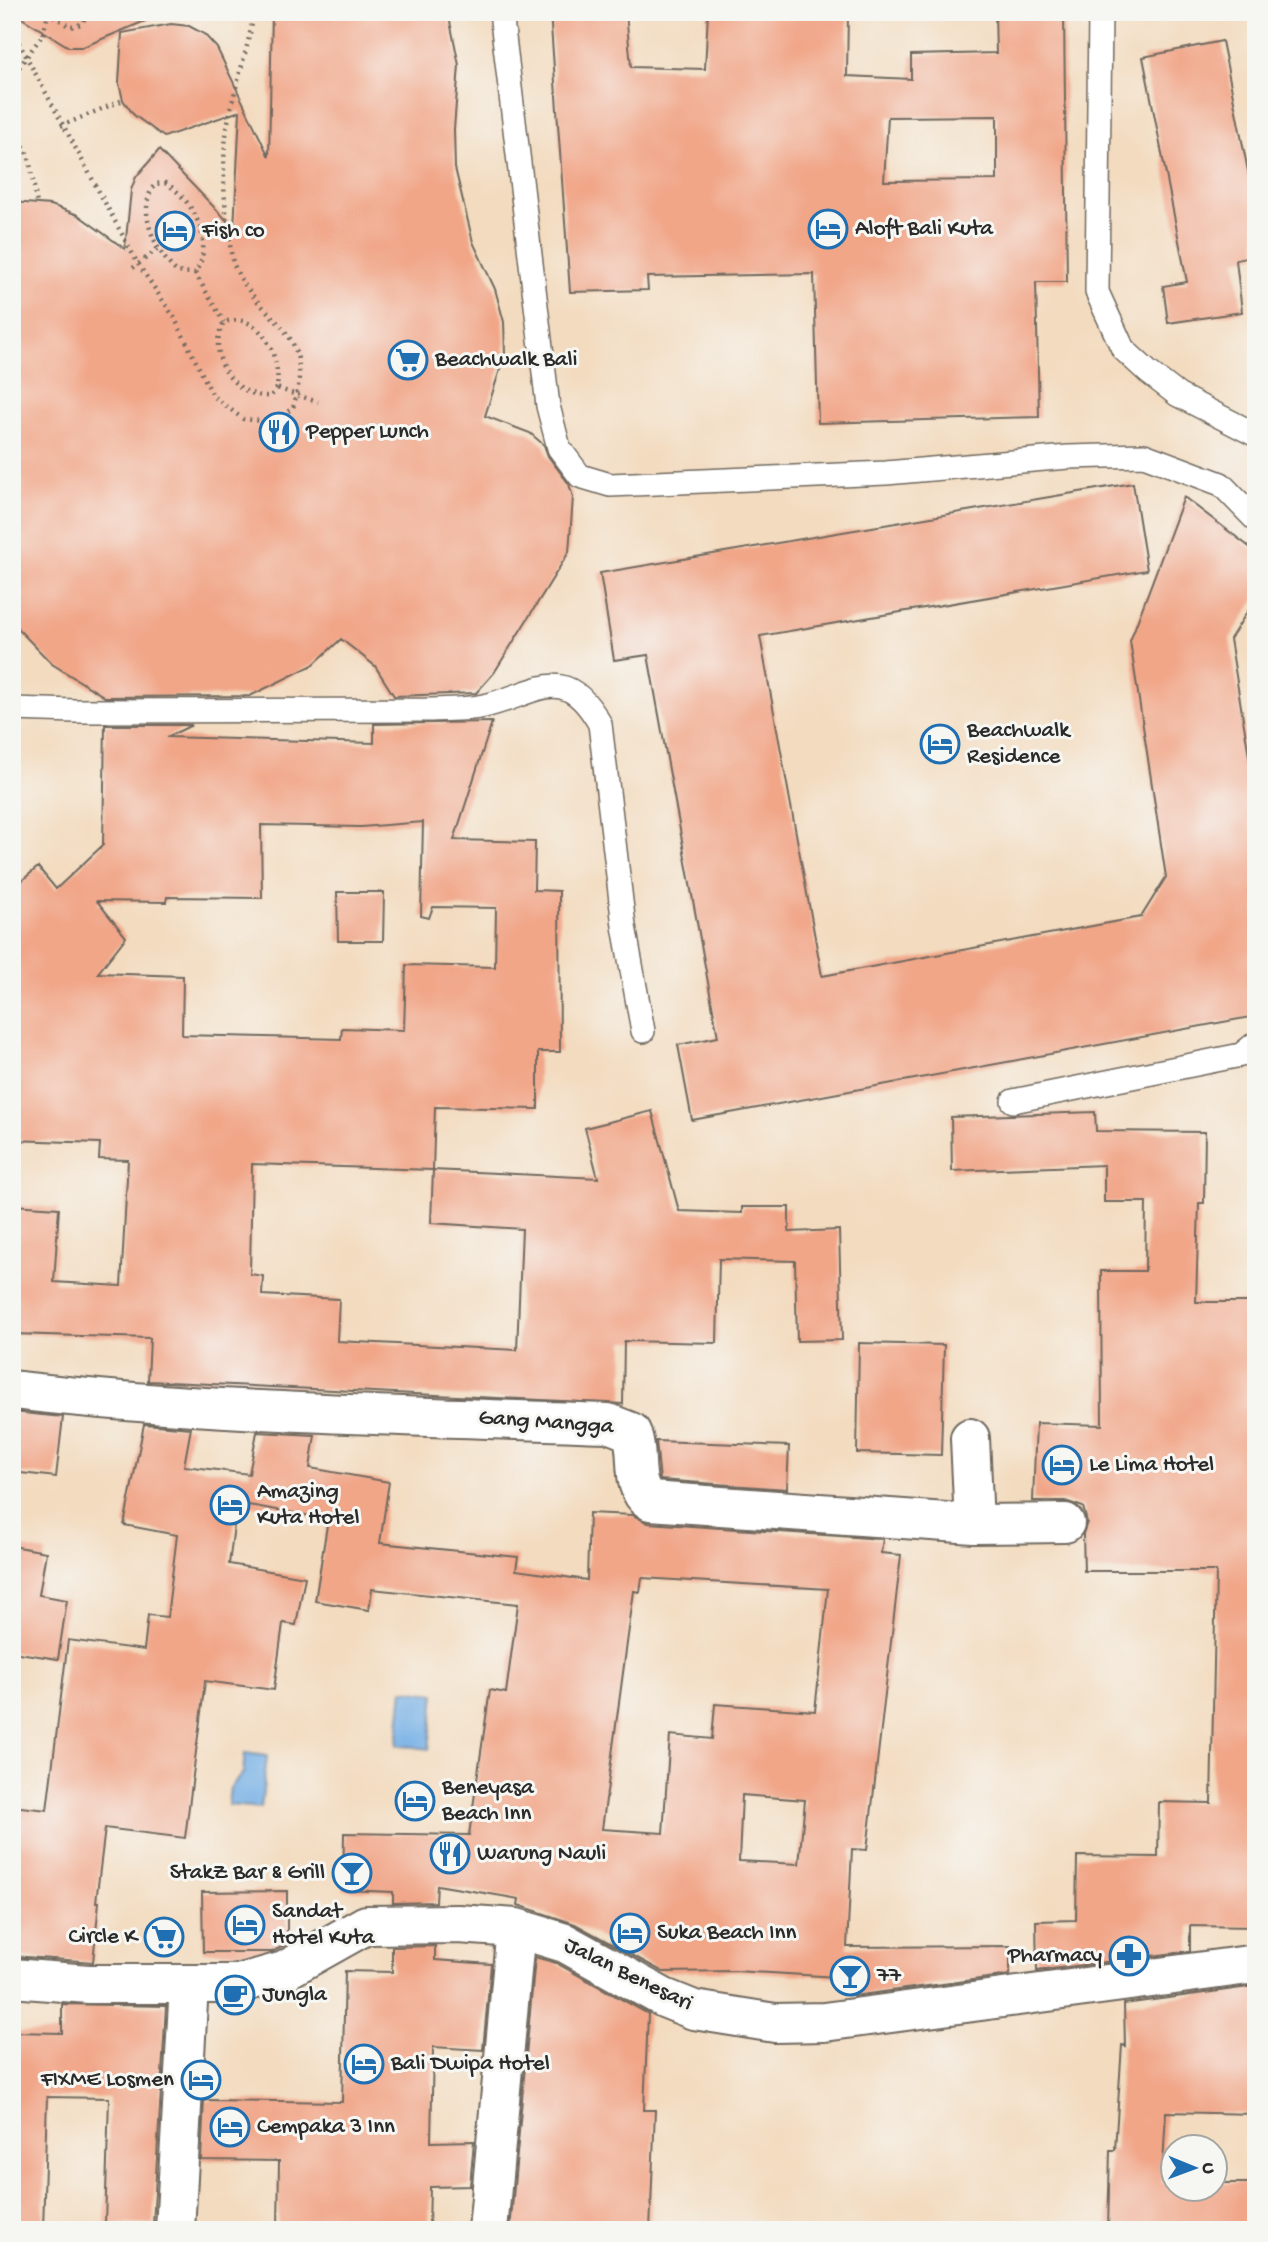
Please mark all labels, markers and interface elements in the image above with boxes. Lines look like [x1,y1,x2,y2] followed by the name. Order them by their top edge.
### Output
[807,208,849,250] hotel icon: Aloft Bali Kuta
[154,210,196,252] hotel icon: Fish co
[855,216,994,243] place label: Aloft Bali Kuta
[201,218,265,245] place label: Fish co
[387,339,429,381] supermarket icon: Beachwalk Bali
[434,347,578,374] place label: Beachwalk Bali
[258,411,300,453] restaurant icon: Pepper Lunch
[305,419,429,446] place label: Pepper Lunch
[966,718,1072,771] place label: Beachwalk Residence
[919,723,961,765] hotel icon: Beachwalk Residence
[478,1405,616,1441] street label: Gang Mangga
[1041,1444,1083,1486] hotel icon: Le Lima Hotel
[1089,1452,1214,1479] place label: Le Lima Hotel
[257,1479,359,1532] place label: Amazing Kuta Hotel
[209,1484,251,1526] hotel icon: Amazing Kuta Hotel
[441,1775,535,1828] place label: Beneyasa Beach Inn
[394,1780,436,1822] hotel icon: Beneyasa Beach Inn
[429,1833,471,1875] restaurant icon: Warung Nauli
[477,1841,606,1868] place label: Warung Nauli
[331,1852,373,1894] bar icon: StakZ Bar & Grill
[170,1860,325,1887] place label: StakZ Bar & Grill
[272,1899,376,1952] place label: Sandat Hotel Kuta
[224,1904,266,1946] hotel icon: Sandat Hotel Kuta
[609,1912,651,1954] hotel icon: Suka Beach Inn
[143,1916,185,1958] supermarket icon: Circle K
[657,1920,796,1947] place label: Suka Beach Inn
[69,1924,139,1951] place label: Circle K
[559,1932,697,2018] street label: Jalan Benesari
[1108,1935,1150,1977] pharmacy icon: Pharmacy
[1007,1943,1102,1970] place label: Pharmacy
[829,1955,871,1997] bar icon: 77
[876,1963,902,1990] place label: 77
[214,1974,256,2016] cafe icon: Jungla
[262,1982,328,2009] place label: Jungla
[343,2043,385,2085] hotel icon: Bali Dwipa Hotel
[390,2051,550,2078] place label: Bali Dwipa Hotel
[180,2059,222,2101] hotel icon: FIXME Losmen
[40,2067,174,2094] place label: FIXME Losmen
[209,2106,251,2148] hotel icon: Cempaka 3 Inn
[257,2114,395,2141] place label: Cempaka 3 Inn
[1160,2134,1230,2204] north arrow
[1196,2163,1219,2174] text: U

